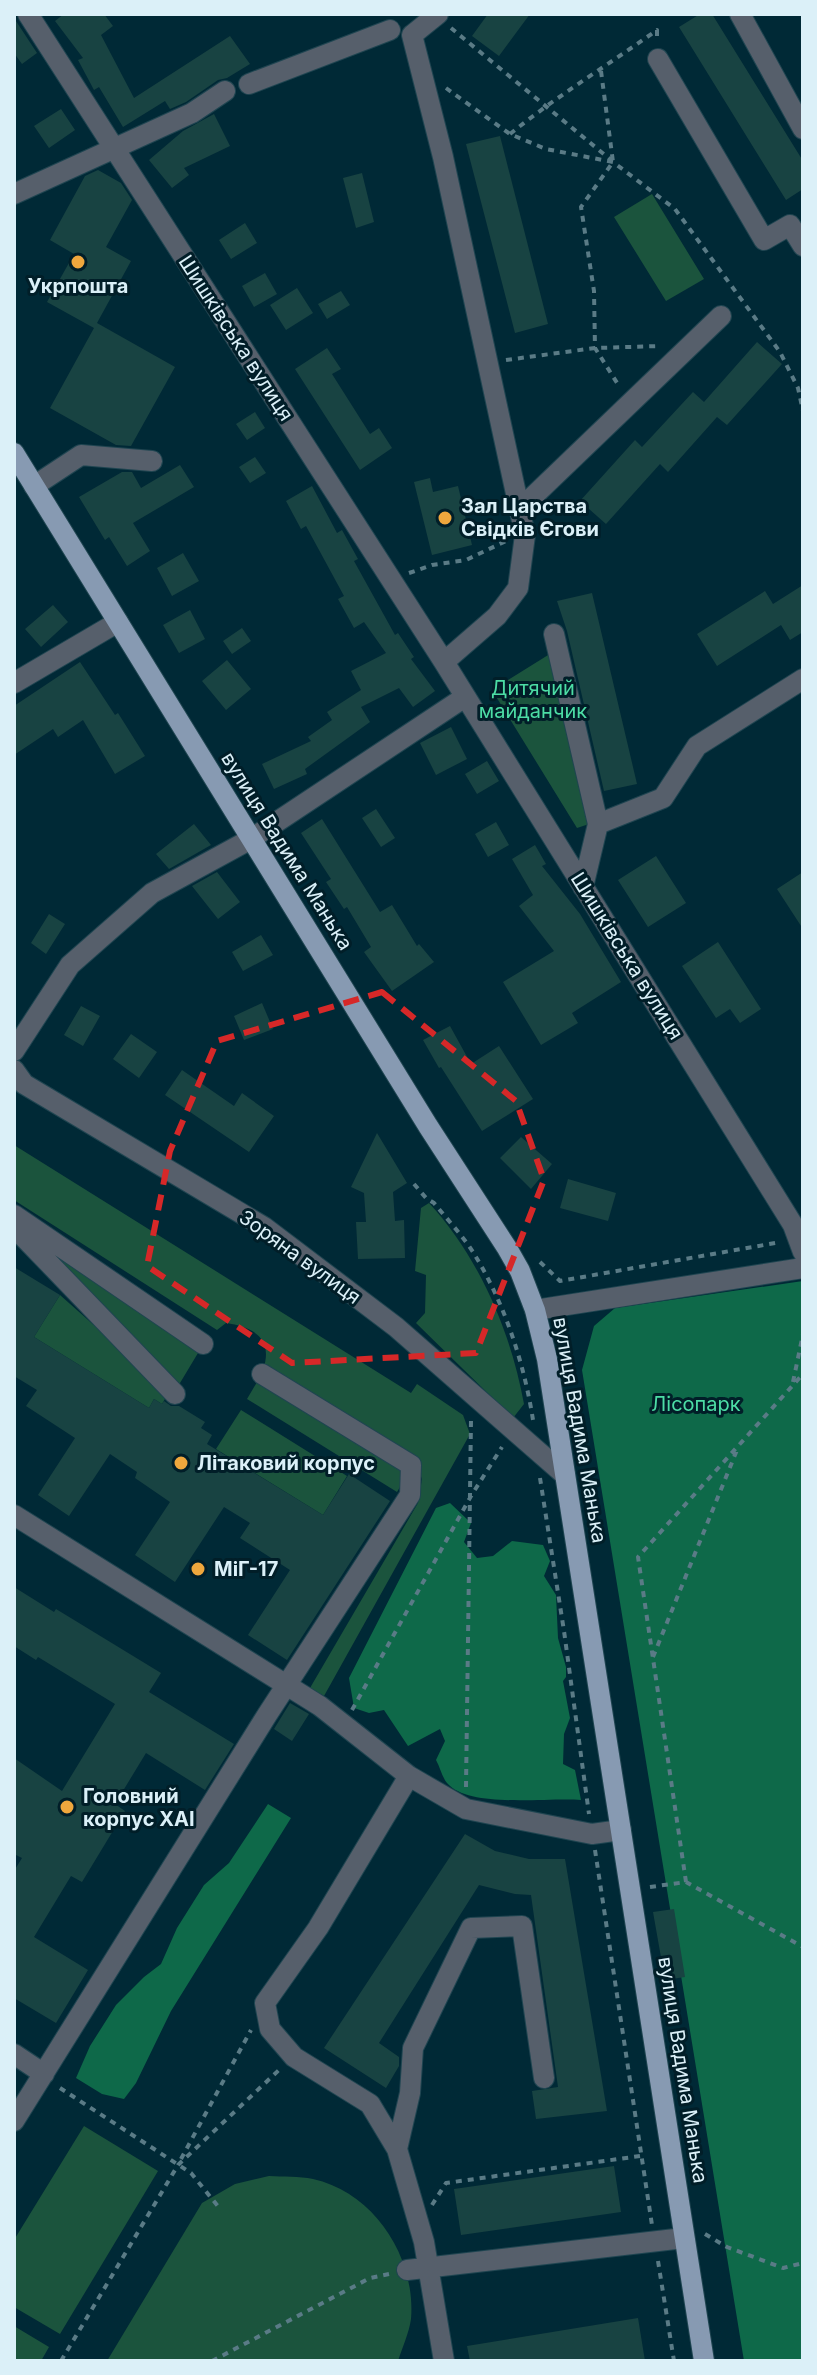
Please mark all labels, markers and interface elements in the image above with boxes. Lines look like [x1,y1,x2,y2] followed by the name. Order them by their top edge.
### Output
[173,251,299,425] street label: Шишківська вулиця
[69,253,87,271] marker: Укрпошта
[28,274,128,298] place label: Укрпошта
[461,494,599,541] place label: Зал Царства Свідків Єгови
[436,509,454,527] marker: Зал Царства Свідків Єгови
[479,676,587,723] park label: Дитячий майданчик
[216,748,358,954] street label: вулиця Вадима Манька
[566,868,688,1044] street label: Шишківська вулиця
[235,1205,365,1309] street label: Зоряна вулиця
[548,1315,612,1545] street label: вулиця Вадима Манька
[651,1392,741,1416] park label: Лісопарк
[197,1451,375,1475] place label: Літаковий корпус
[172,1454,190,1472] marker: Літаковий корпус
[214,1557,278,1581] place label: МіГ-17
[189,1560,207,1578] marker: МіГ-17
[83,1784,195,1831] place label: Головний корпус ХАІ
[58,1798,76,1816] marker: Головний корпус ХАІ
[653,1955,713,2185] street label: вулиця Вадима Манька

